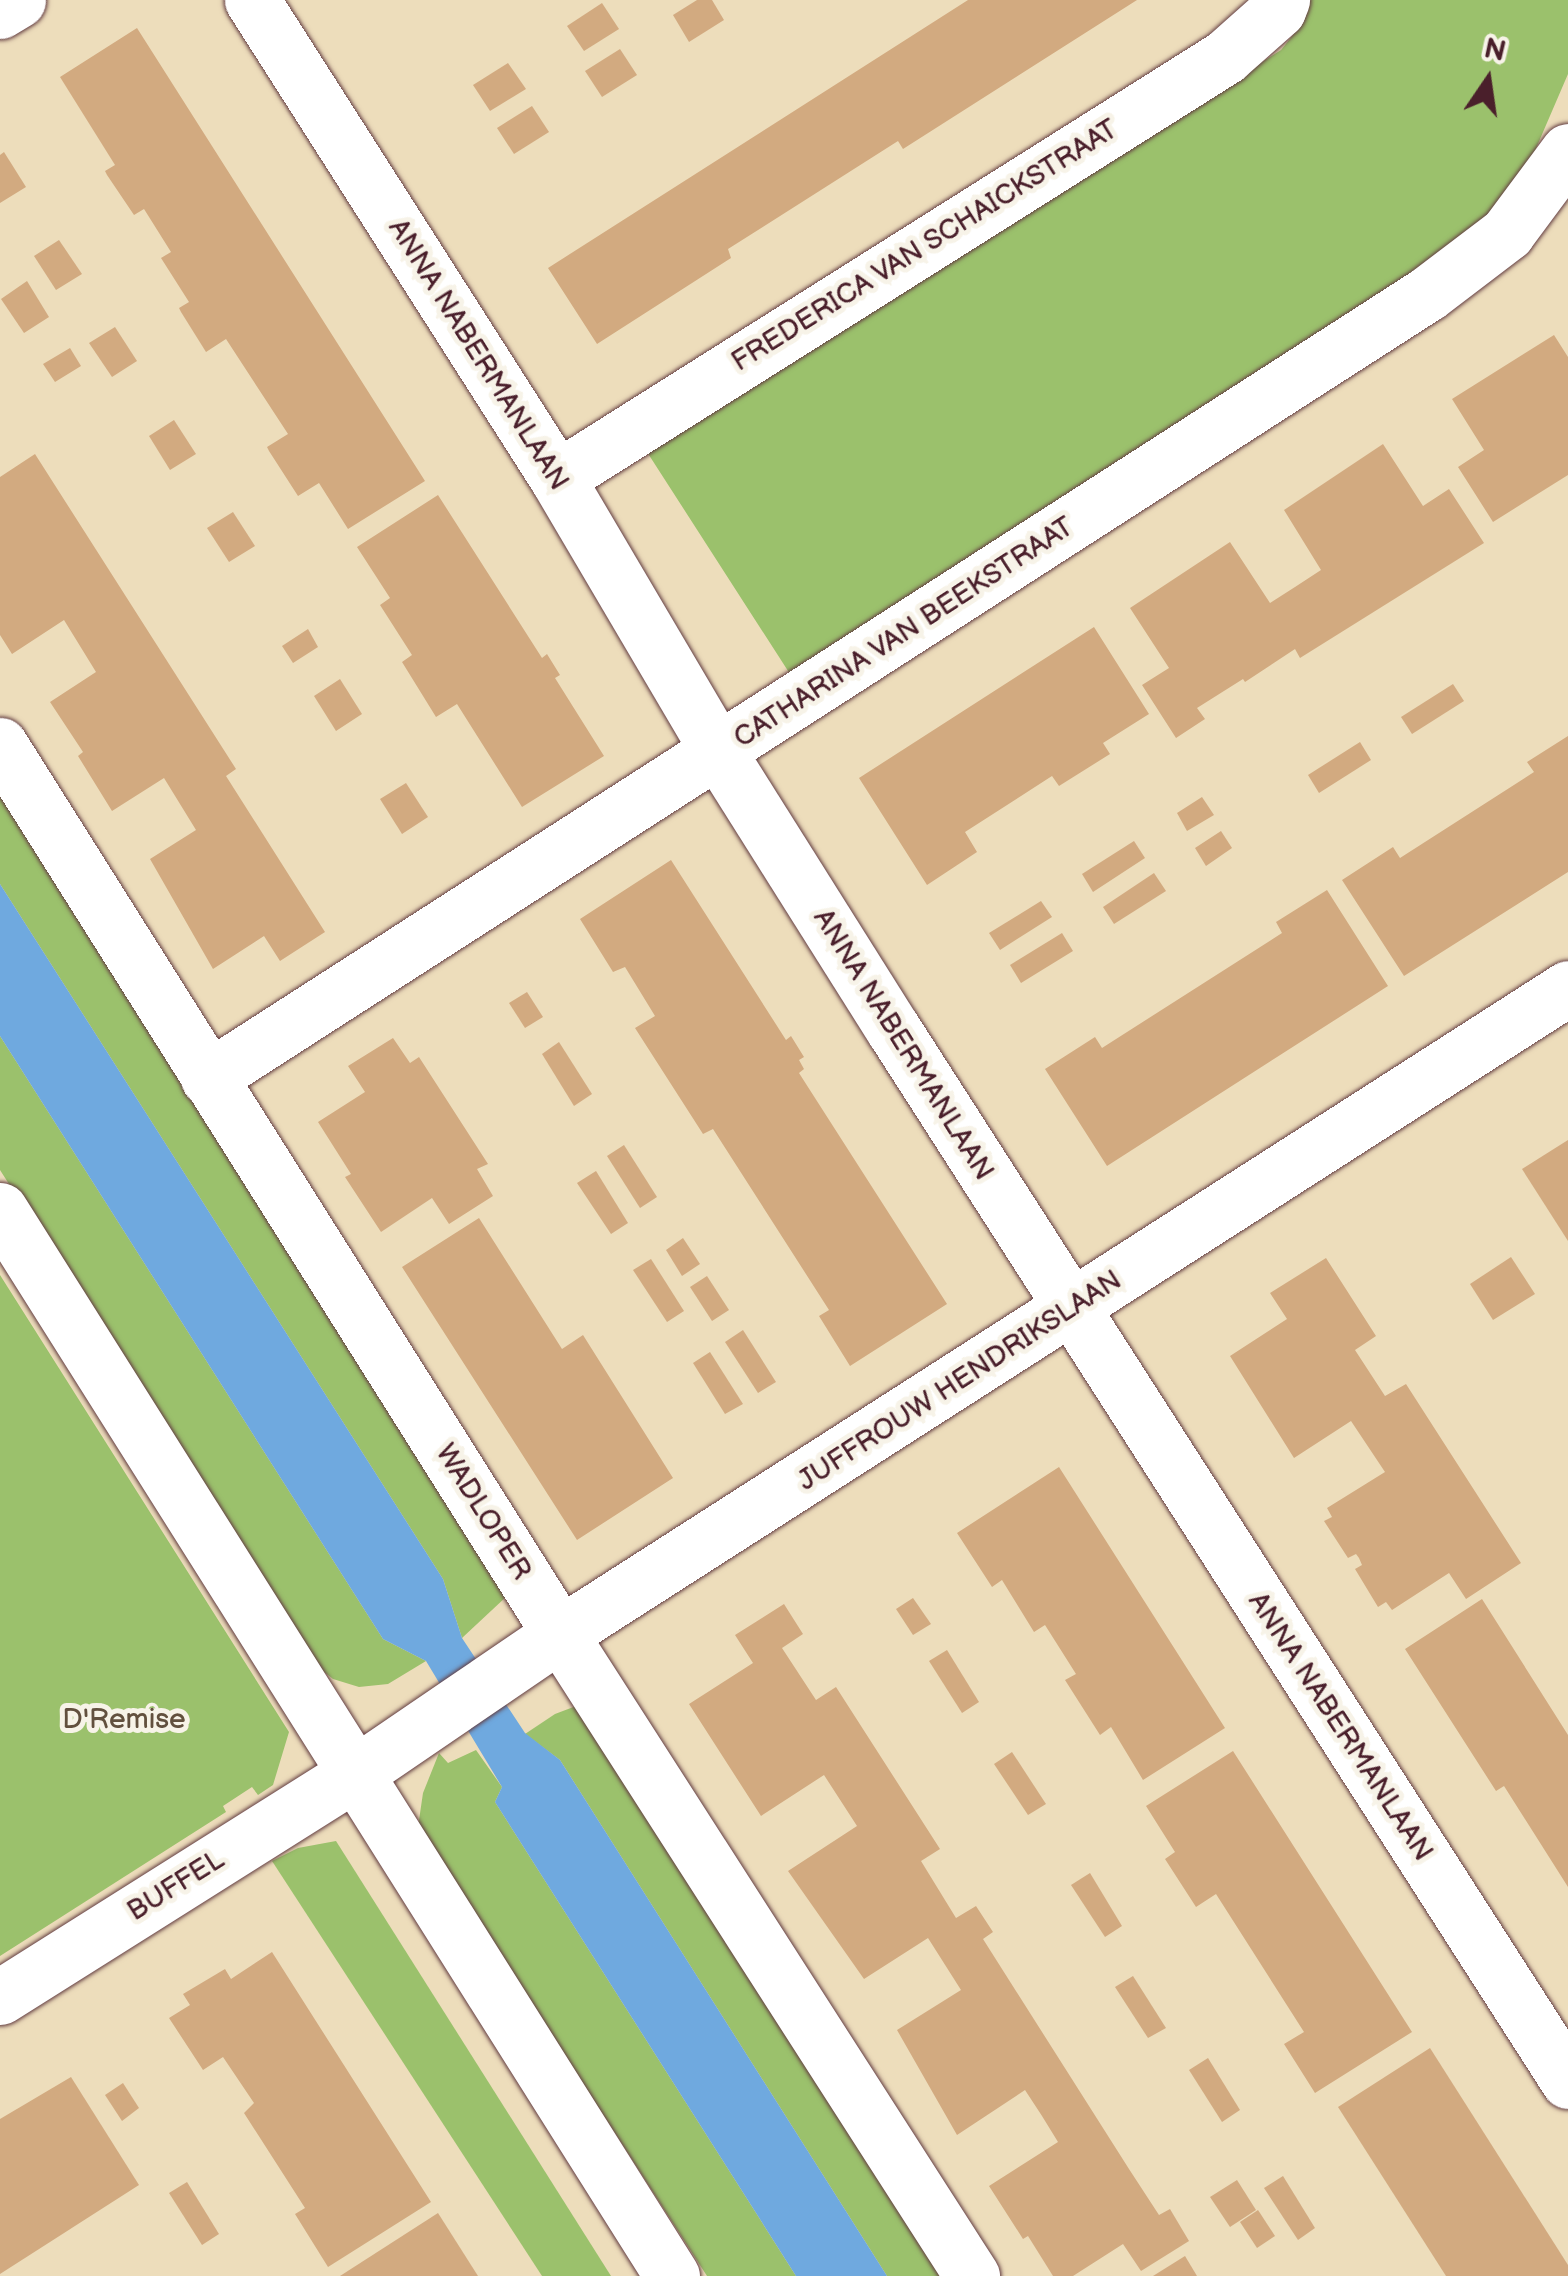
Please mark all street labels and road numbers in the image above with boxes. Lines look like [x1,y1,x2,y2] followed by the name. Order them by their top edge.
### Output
[725,112,1125,380] street label: FREDERICA VAN SCHAICKSTRAAT
[381,213,575,497] street label: ANNA NABERMANLAAN
[728,510,1080,756] street label: CATHARINA VAN BEEKSTRAAT
[806,903,1000,1187] street label: ANNA NABERMANLAAN
[792,1264,1128,1498] street label: JUFFROUW HENDRIKSLAAN
[428,1438,538,1586] street label: WADLOPER
[1241,1586,1439,1868] street label: ANNA NABERMANLAAN
[121,1843,231,1929] street label: BUFFEL

